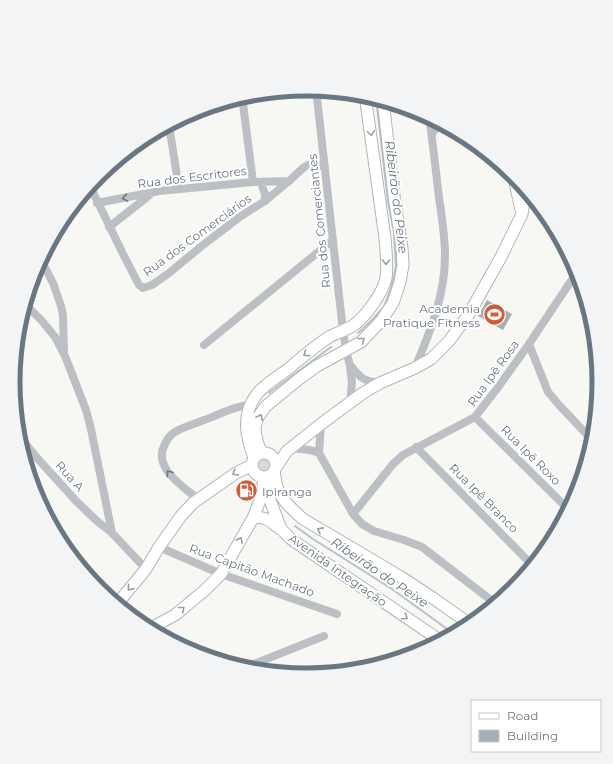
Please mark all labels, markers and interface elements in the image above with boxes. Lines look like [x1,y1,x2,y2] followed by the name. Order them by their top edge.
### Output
[366,130,375,136] one-way arrow
[382,139,412,255] water label: Ribeirão do Peixe
[304,153,334,289] street label: Rua dos Comerciantes
[137,163,248,191] street label: Rua dos Escritores
[140,191,254,279] street label: Rua dos Comerciários
[122,193,128,201] one-way arrow
[382,259,390,265] one-way arrow
[383,301,480,330] place label: Academia Pratique Fitness
[482,302,508,328] sports icon: Academia Pratique Fitness
[358,337,365,344] one-way arrow
[464,337,522,409] street label: Rua Ipê Rosa
[304,350,311,357] one-way arrow
[255,414,262,421] one-way arrow
[498,422,564,488] street label: Rua Ipê Roxo
[53,458,88,495] street label: Rua A
[446,460,522,536] street label: Rua Ipê Branco
[232,469,239,476] one-way arrow
[166,470,174,477] one-way arrow
[234,478,260,504] fuel station icon: Ipiranga
[262,484,312,499] place label: Ipiranga
[316,527,324,534] one-way arrow
[286,531,390,609] street label: Avenida Integração
[328,534,432,611] water label: Ribeirão do Peixe
[236,537,243,544] one-way arrow
[187,540,317,600] street label: Rua Capitão Machado
[128,583,135,590] one-way arrow
[177,606,185,613] one-way arrow
[401,612,408,620] one-way arrow
[471,700,601,752] legend
[507,708,538,723] text: Road
[507,728,558,743] text: Building

